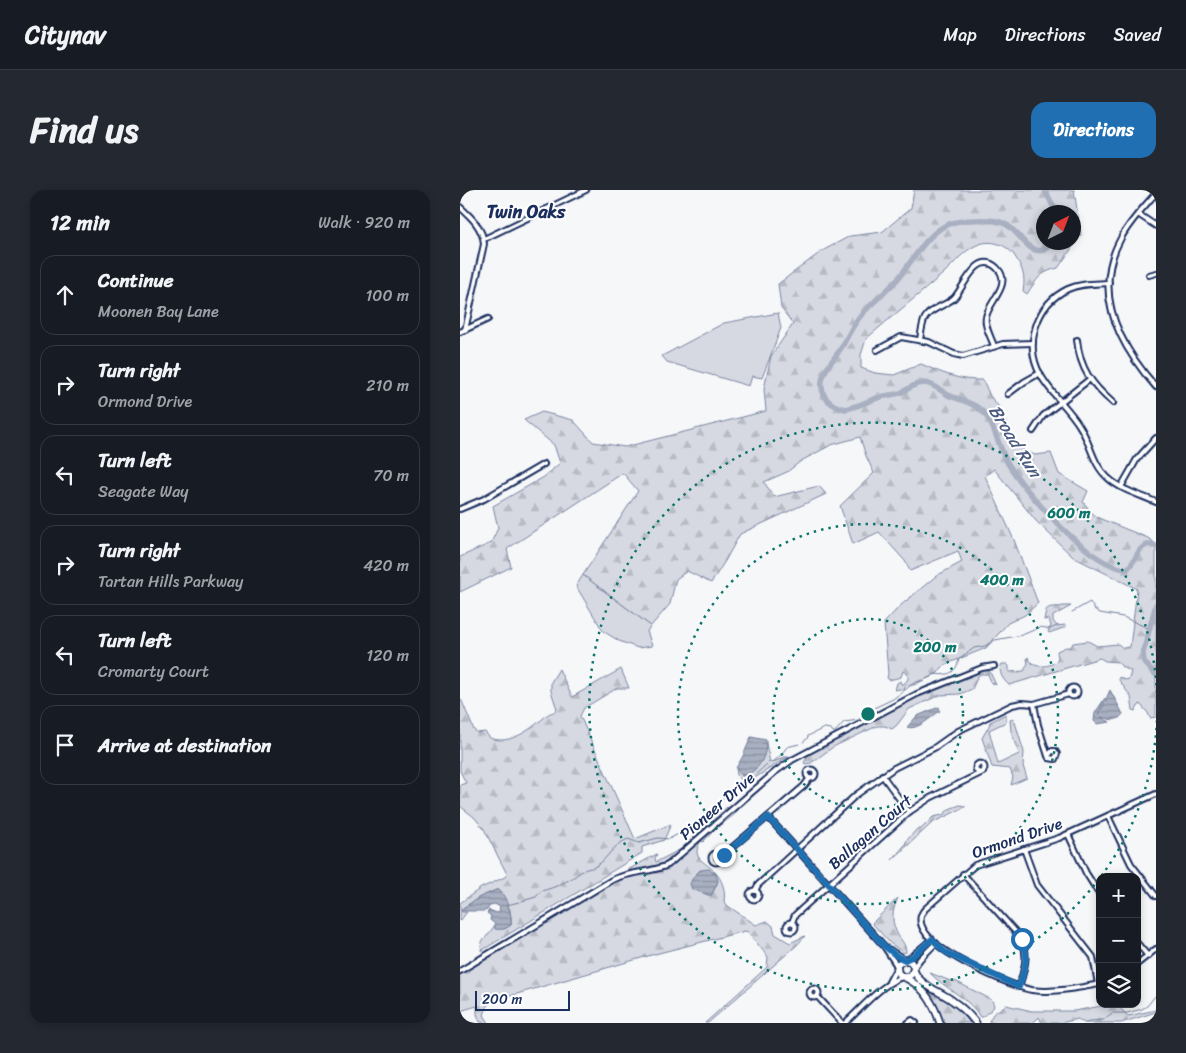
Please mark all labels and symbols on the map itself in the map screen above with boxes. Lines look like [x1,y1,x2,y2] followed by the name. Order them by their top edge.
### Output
[487,196,566,228] district label: Twin Oaks
[1036,205,1081,250] north arrow
[980,398,1051,486] water label: Broad Run
[1047,500,1091,526] text: 600 m
[979,567,1024,593] text: 400 m
[912,634,957,660] text: 200 m
[859,705,877,723] centre of rings
[672,764,762,848] street label: Pioneer Drive
[821,787,919,877] street label: Ballagan Court
[968,809,1067,867] street label: Ormond Drive
[713,844,736,867] route end
[1011,928,1034,951] route start
[475,988,570,1011] scale bar

